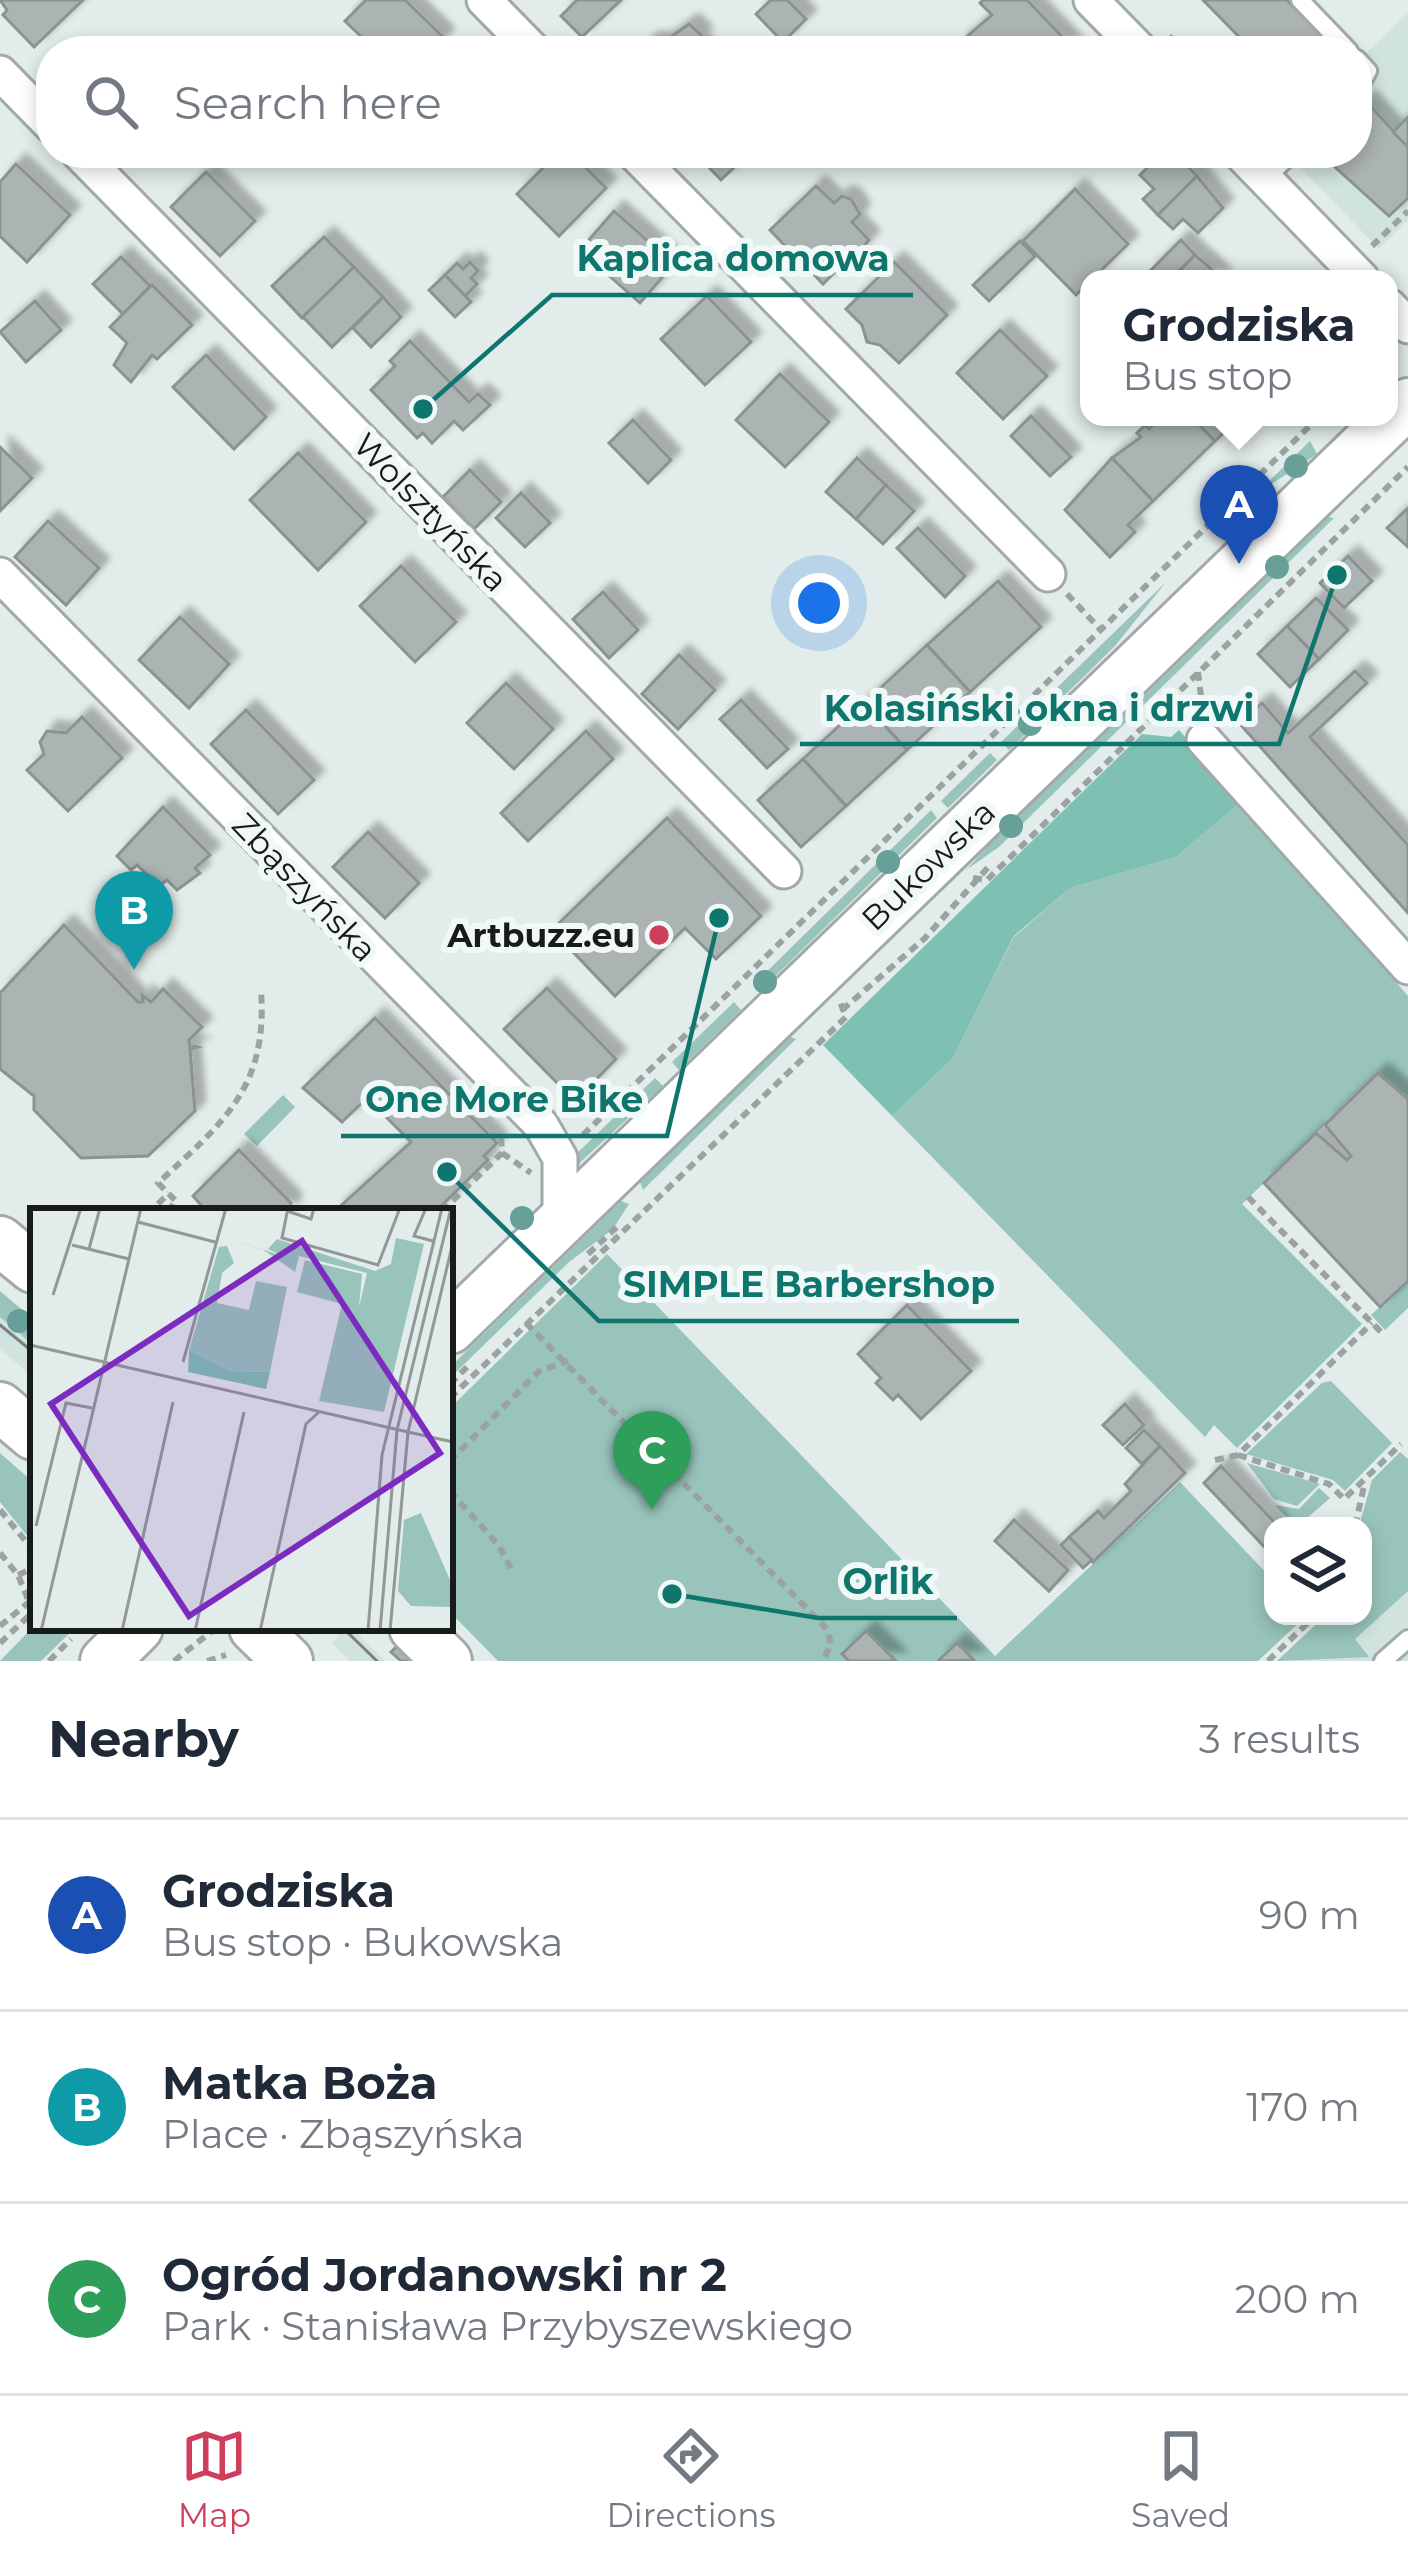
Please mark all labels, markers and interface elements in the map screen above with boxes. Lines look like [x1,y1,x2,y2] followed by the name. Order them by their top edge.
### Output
[36,36,1372,168] search box
[78,69,144,135] icon: search
[174,75,442,130] text: Search here
[552,223,913,295] callout: Kaplica domowa
[576,236,890,280] text: Kaplica domowa
[1080,270,1398,426] popup
[1123,297,1355,352] text: Grodziska
[1123,352,1292,400] text: Bus stop
[345,424,517,600] street label: Wolsztyńska
[1200,465,1278,564] pin: A
[789,573,849,633] your location
[800,672,1279,744] callout: Kolasiński okna i drzwi
[824,686,1254,730] text: Kolasiński okna i drzwi
[853,792,1003,938] street label: Bukowska
[224,804,386,970] street label: Zbąszyńska
[95,871,173,970] pin: B
[446,915,635,955] place label: Artbuzz.eu
[646,922,672,948] marker: Artbuzz.eu
[341,1064,667,1136] callout: One More Bike
[365,1077,643,1121] text: One More Bike
[30,1208,453,1631] inset map
[599,1249,1019,1321] callout: SIMPLE Barbershop
[623,1262,995,1306] text: SIMPLE Barbershop
[613,1411,691,1510] pin: C
[1264,1517,1372,1625] map controls
[1264,1517,1372,1625] button: layers
[818,1546,957,1618] callout: Orlik
[842,1559,934,1603] text: Orlik
[48,1708,239,1770] text: Nearby
[1199,1715,1360,1763] text: 3 results
[162,1863,395,1918] text: Grodziska
[72,1891,102,1939] text: A
[1259,1891,1360,1939] text: 90 m
[162,1918,563,1966] text: Bus stop · Bukowska
[162,2055,438,2110] text: Matka Boża
[72,2083,102,2131] text: B
[1246,2083,1360,2131] text: 170 m
[162,2110,524,2158] text: Place · Zbąszyńska
[162,2247,727,2302] text: Ogród Jordanowski nr 2
[73,2275,101,2323] text: C
[1235,2275,1360,2323] text: 200 m
[162,2302,853,2350] text: Park · Stanisława Przybyszewskiego
[178,2423,251,2535] tab: Map
[607,2423,776,2535] tab: Directions
[1131,2423,1230,2535] tab: Saved

